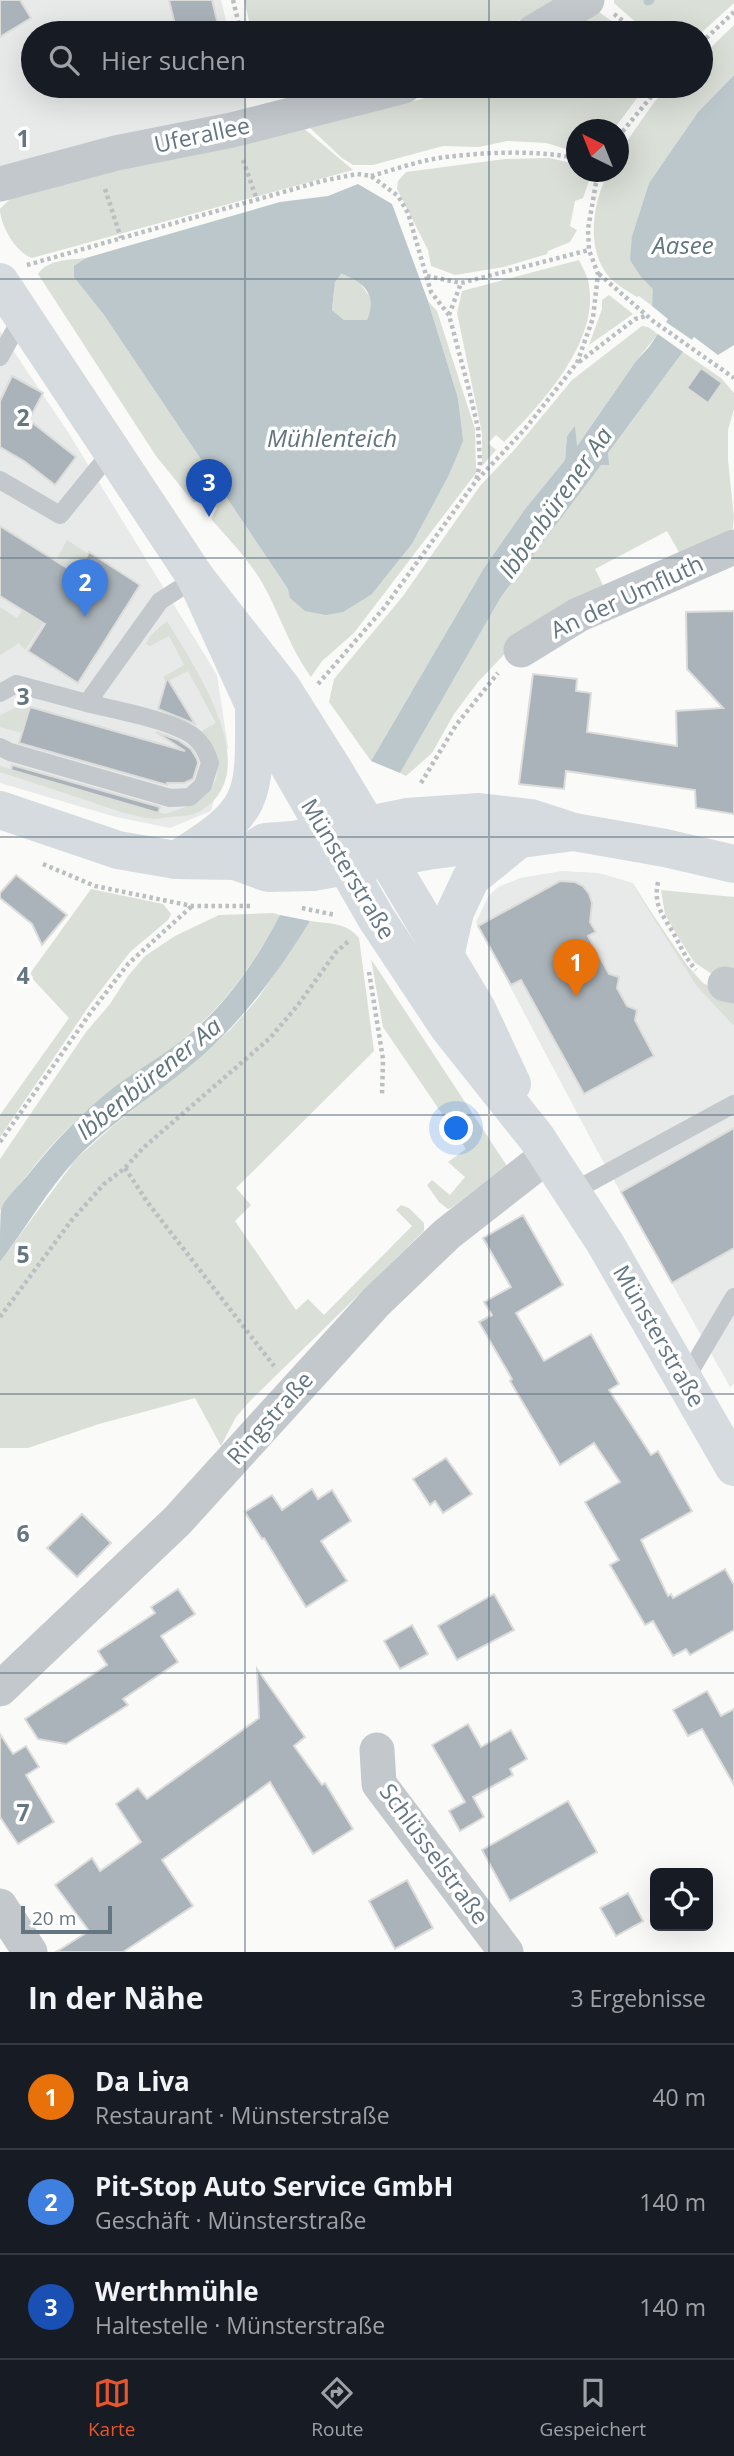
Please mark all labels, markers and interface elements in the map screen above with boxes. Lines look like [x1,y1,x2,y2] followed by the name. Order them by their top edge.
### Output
[21,21,713,98] search box
[45,41,83,79] icon: search
[101,42,246,78] text: Hier suchen
[151,108,253,160] street label: Uferallee
[566,119,629,182] north arrow
[16,122,30,154] text: 1
[650,228,714,261] water label: Aasee
[16,401,30,433] text: 2
[490,420,619,584] water label: Ibbenbürener Aa
[267,421,397,454] water label: Mühlenteich
[186,459,232,517] pin: 3
[545,547,708,645] street label: An der Umfluth
[62,559,108,617] pin: 2
[16,680,30,712] text: 3
[294,792,404,945] street label: Münsterstraße
[553,939,599,997] pin: 1
[16,959,30,991] text: 4
[69,1009,228,1147] water label: Ibbenbürener Aa
[439,1111,473,1145] your location
[16,1238,30,1270] text: 5
[606,1259,713,1412] street label: Münsterstraße
[219,1364,320,1471] street label: Ringstraße
[16,1517,30,1549] text: 6
[373,1777,497,1930] street label: Schlüsselstraße
[16,1796,30,1828] text: 7
[650,1868,713,1931] map controls
[650,1868,713,1931] button: locate
[21,1903,112,1935] scale bar
[32,1905,76,1931] text: 20 m
[28,1977,204,2018] text: In der Nähe
[570,1982,706,2014] text: 3 Ergebnisse
[95,2063,190,2099] text: Da Liva
[44,2081,58,2113] text: 1
[652,2081,706,2113] text: 40 m
[95,2099,390,2131] text: Restaurant · Münsterstraße
[95,2168,453,2204] text: Pit-Stop Auto Service GmbH
[44,2186,58,2218] text: 2
[639,2186,706,2218] text: 140 m
[95,2204,366,2236] text: Geschäft · Münsterstraße
[95,2273,259,2309] text: Werthmühle
[44,2291,58,2323] text: 3
[639,2291,706,2323] text: 140 m
[95,2309,385,2341] text: Haltestelle · Münsterstraße
[88,2374,135,2442] tab: Karte
[311,2374,364,2442] tab: Route
[539,2374,646,2442] tab: Gespeichert

